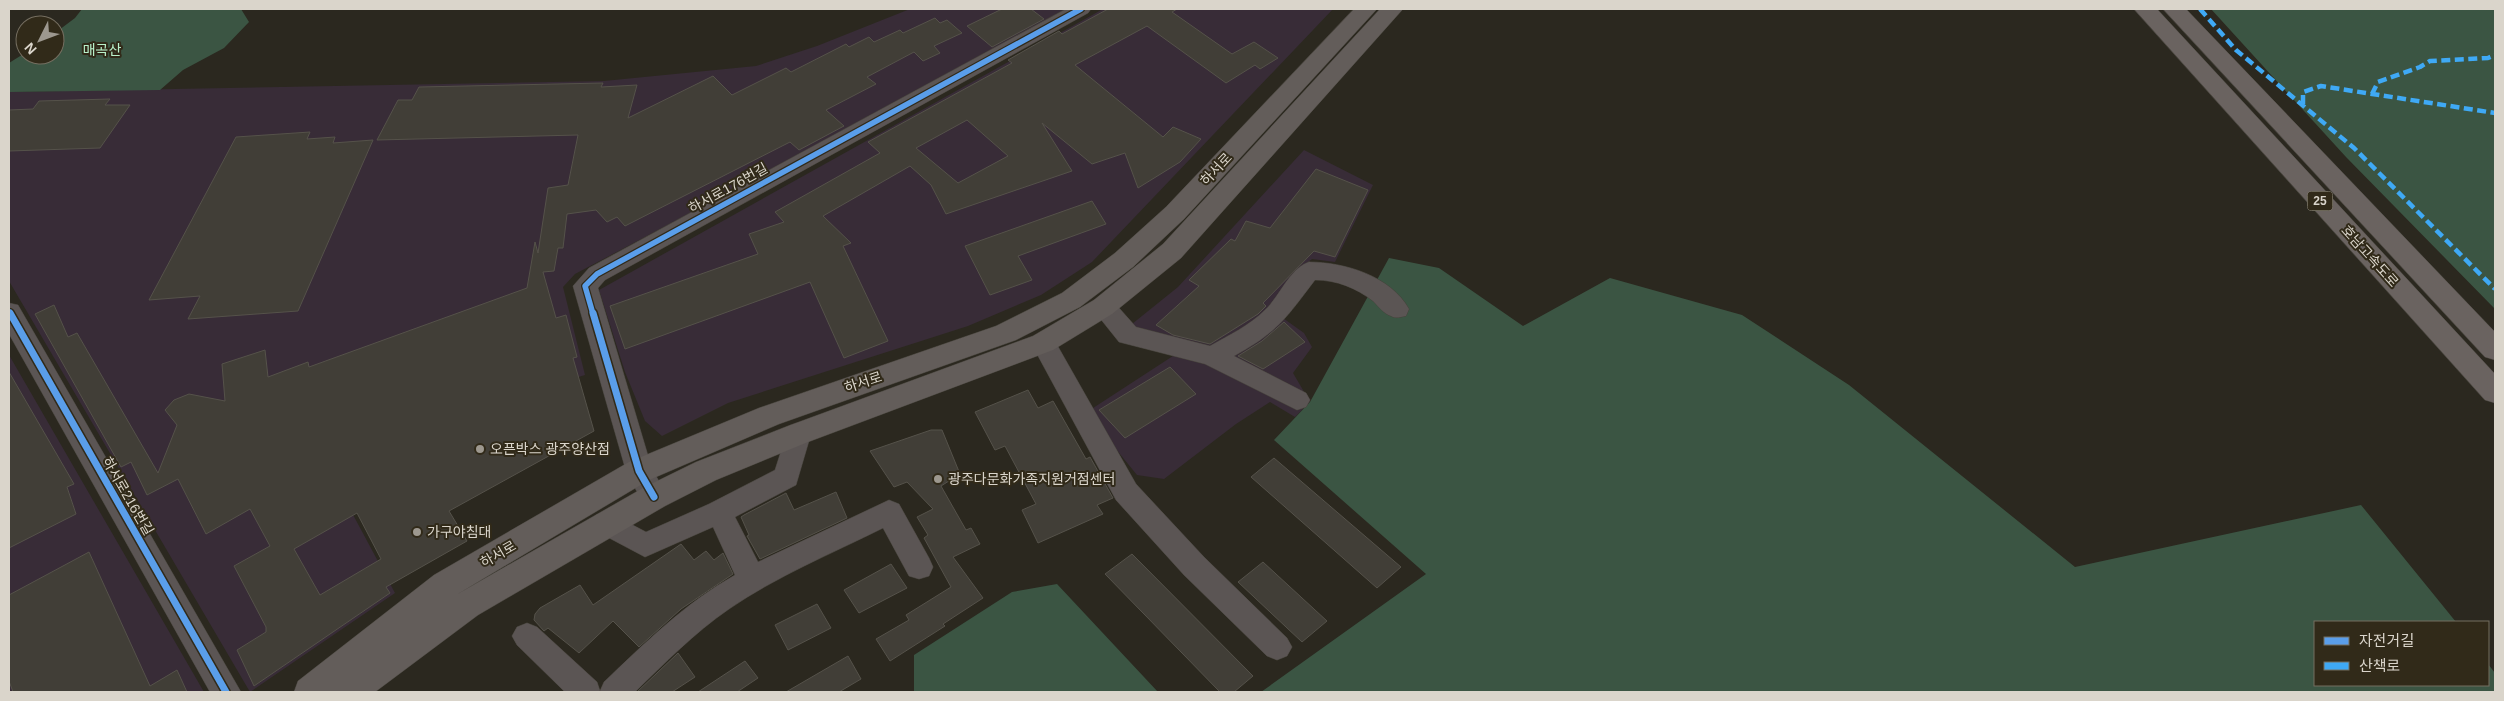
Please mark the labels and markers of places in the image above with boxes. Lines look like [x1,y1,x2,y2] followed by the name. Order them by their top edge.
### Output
[490,441,610,457] place label: 오픈박스 광주양산점
[474,443,486,455] marker: 오픈박스 광주양산점
[948,471,1115,487] place label: 광주다문화가족지원거점센터
[932,473,944,485] marker: 광주다문화가족지원거점센터
[427,524,491,540] place label: 가구야침대
[411,526,423,538] marker: 가구야침대

